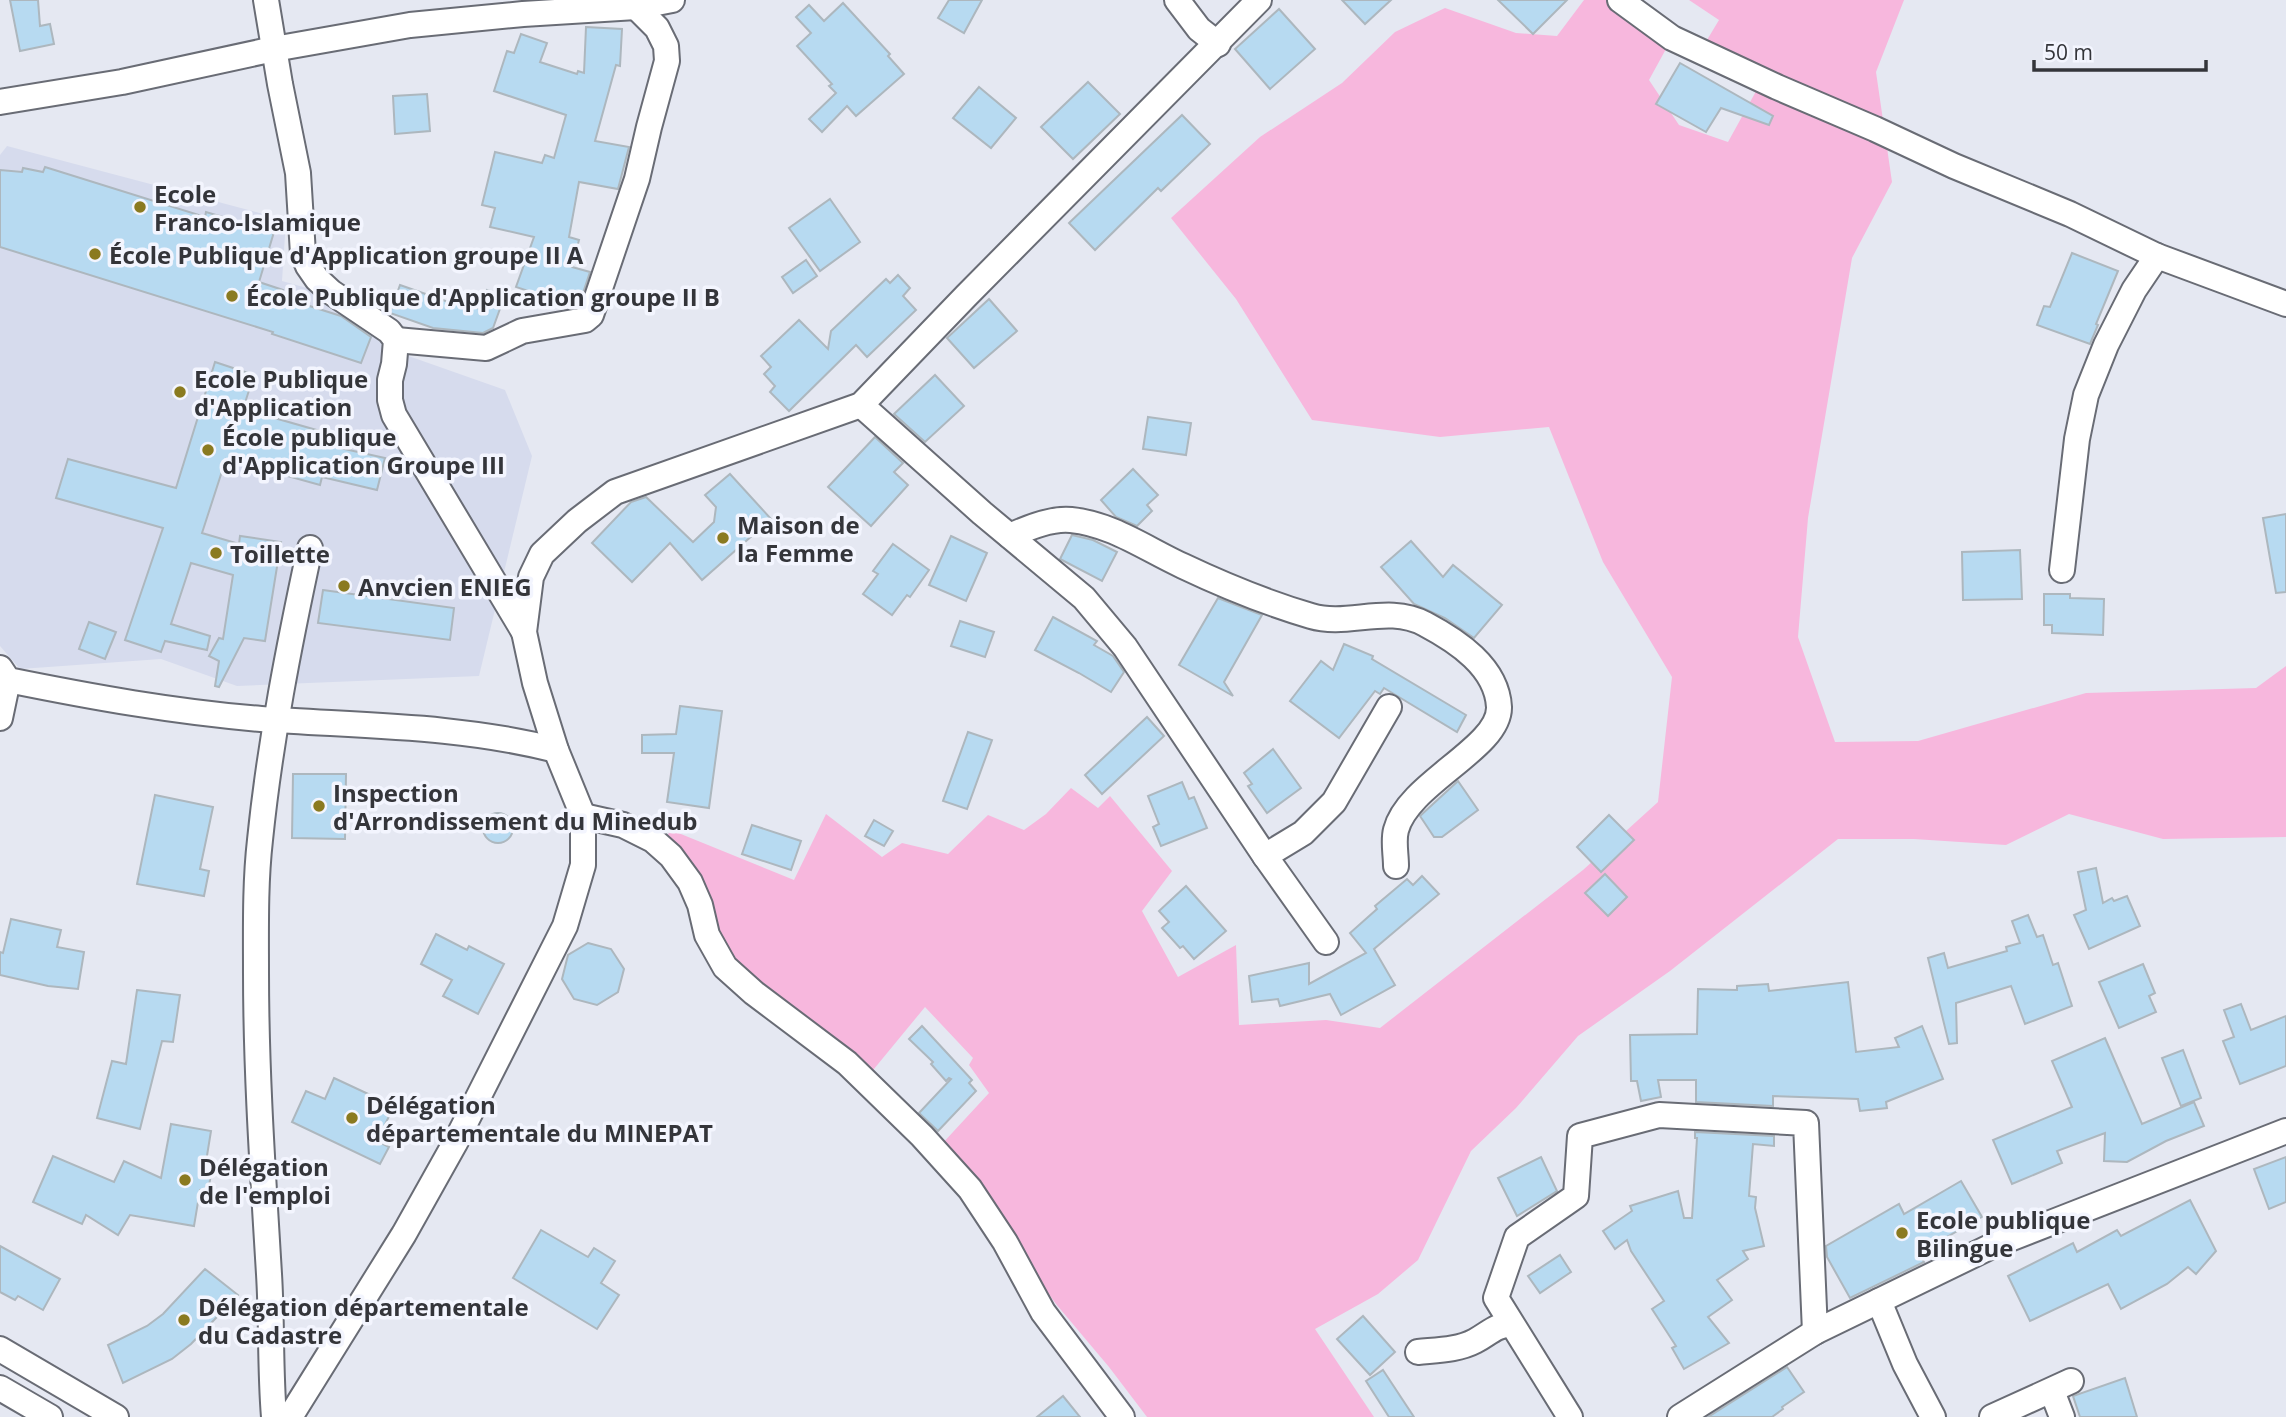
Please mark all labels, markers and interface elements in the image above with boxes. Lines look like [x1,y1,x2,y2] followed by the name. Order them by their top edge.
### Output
[2034,28,2206,72] scale bar
[2044,38,2093,66] text: 50 m
[154,177,361,238] place label: Ecole Franco-Islamique
[132,199,148,215] marker: Ecole Franco-Islamique
[109,238,584,271] place label: École Publique d'Application groupe II A
[87,246,103,262] marker: École Publique d'Application groupe II A
[246,280,720,313] place label: École Publique d'Application groupe II B
[224,288,240,304] marker: École Publique d'Application groupe II B
[194,362,368,423] place label: Ecole Publique d'Application
[172,384,188,400] marker: Ecole Publique d'Application
[222,420,505,481] place label: École publique d'Application Groupe III
[200,442,216,458] marker: École publique d'Application Groupe III
[737,508,860,569] place label: Maison de la Femme
[715,530,731,546] marker: Maison de la Femme
[230,537,330,570] place label: Toillette
[208,545,224,561] marker: Toillette
[358,570,532,603] place label: Anvcien ENIEG
[336,578,352,594] marker: Anvcien ENIEG
[333,776,698,837] place label: Inspection d'Arrondissement du Minedub
[311,798,327,814] marker: Inspection d'Arrondissement du Minedub
[366,1088,713,1149] place label: Délégation départementale du MINEPAT
[344,1110,360,1126] marker: Délégation départementale du MINEPAT
[199,1150,331,1211] place label: Délégation de l'emploi
[177,1172,193,1188] marker: Délégation de l'emploi
[1916,1203,2090,1264] place label: Ecole publique Bilingue
[1894,1225,1910,1241] marker: Ecole publique Bilingue
[198,1290,529,1351] place label: Délégation départementale du Cadastre
[176,1312,192,1328] marker: Délégation départementale du Cadastre

